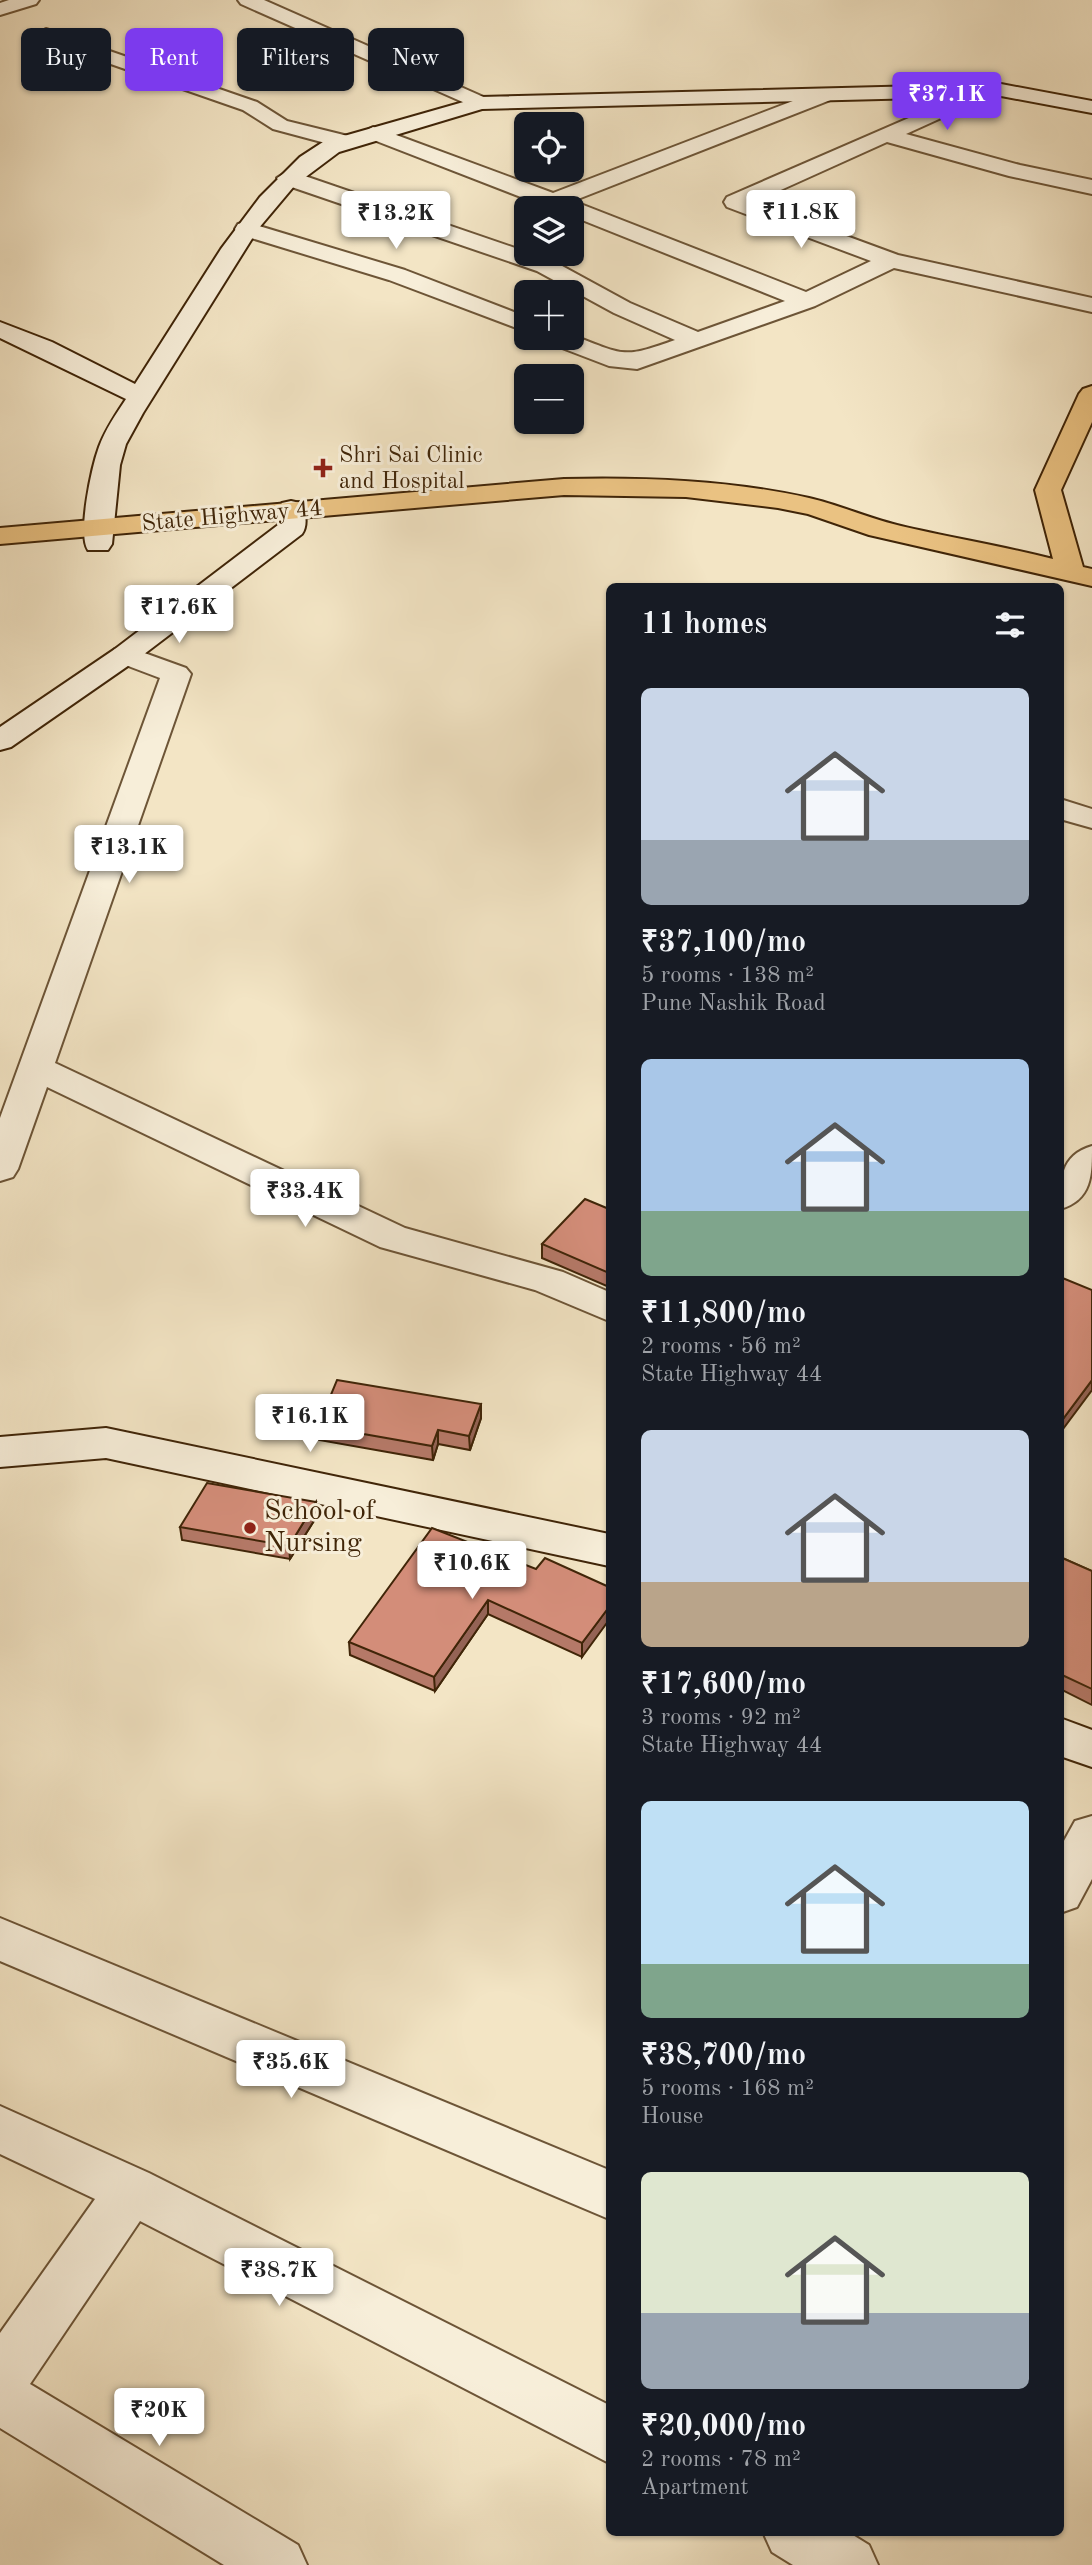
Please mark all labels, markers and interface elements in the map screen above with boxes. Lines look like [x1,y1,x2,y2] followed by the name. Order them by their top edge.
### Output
[21,28,111,91] chip: Buy
[125,28,223,91] chip: Rent
[237,28,354,91] chip: Filters
[368,28,464,91] chip: New
[890,72,1004,132] pin: ₹37.1K
[908,83,986,106] text: ₹37.1K
[514,112,584,434] map controls
[514,112,584,182] button: locate
[744,190,858,250] pin: ₹11.8K
[339,191,453,251] pin: ₹13.2K
[514,196,584,266] button: layers
[762,201,840,224] text: ₹11.8K
[357,202,435,225] text: ₹13.2K
[514,280,584,350] button: +
[514,364,584,434] button: −
[339,444,483,493] place label: Shri Sai Clinic and Hospital
[313,458,333,478] marker: Shri Sai Clinic and Hospital
[141,497,323,535] street label: State Highway 44
[122,586,236,645] pin: ₹17.6K
[140,596,218,619] text: ₹17.6K
[991,606,1029,644] icon: filters
[641,610,767,640] text: 11 homes
[772,733,898,859] icon: home
[72,826,186,885] pin: ₹13.1K
[90,836,168,859] text: ₹13.1K
[641,928,806,958] text: ₹37,100/mo
[641,964,814,987] text: 5 rooms · 138 m²
[641,992,826,1015] text: Pune Nashik Road
[772,1104,898,1230] icon: home
[248,1170,362,1229] pin: ₹33.4K
[266,1180,344,1203] text: ₹33.4K
[641,1299,806,1329] text: ₹11,800/mo
[641,1335,801,1358] text: 2 rooms · 56 m²
[641,1363,822,1386] text: State Highway 44
[253,1394,367,1454] pin: ₹16.1K
[271,1405,349,1428] text: ₹16.1K
[772,1475,898,1601] icon: home
[264,1498,377,1558] place label: School of Nursing
[242,1520,258,1536] marker: School of Nursing
[415,1542,529,1601] pin: ₹10.6K
[433,1552,511,1575] text: ₹10.6K
[641,1670,806,1700] text: ₹17,600/mo
[641,1706,801,1729] text: 3 rooms · 92 m²
[641,1734,822,1757] text: State Highway 44
[772,1846,898,1972] icon: home
[234,2040,348,2100] pin: ₹35.6K
[641,2041,806,2071] text: ₹38,700/mo
[252,2051,330,2074] text: ₹35.6K
[641,2077,814,2100] text: 5 rooms · 168 m²
[641,2105,703,2128] text: House
[772,2217,898,2343] icon: home
[222,2248,336,2308] pin: ₹38.7K
[240,2259,318,2282] text: ₹38.7K
[118,2388,200,2448] pin: ₹20K
[130,2399,188,2422] text: ₹20K
[641,2412,806,2442] text: ₹20,000/mo
[641,2448,801,2471] text: 2 rooms · 78 m²
[641,2476,749,2499] text: Apartment

